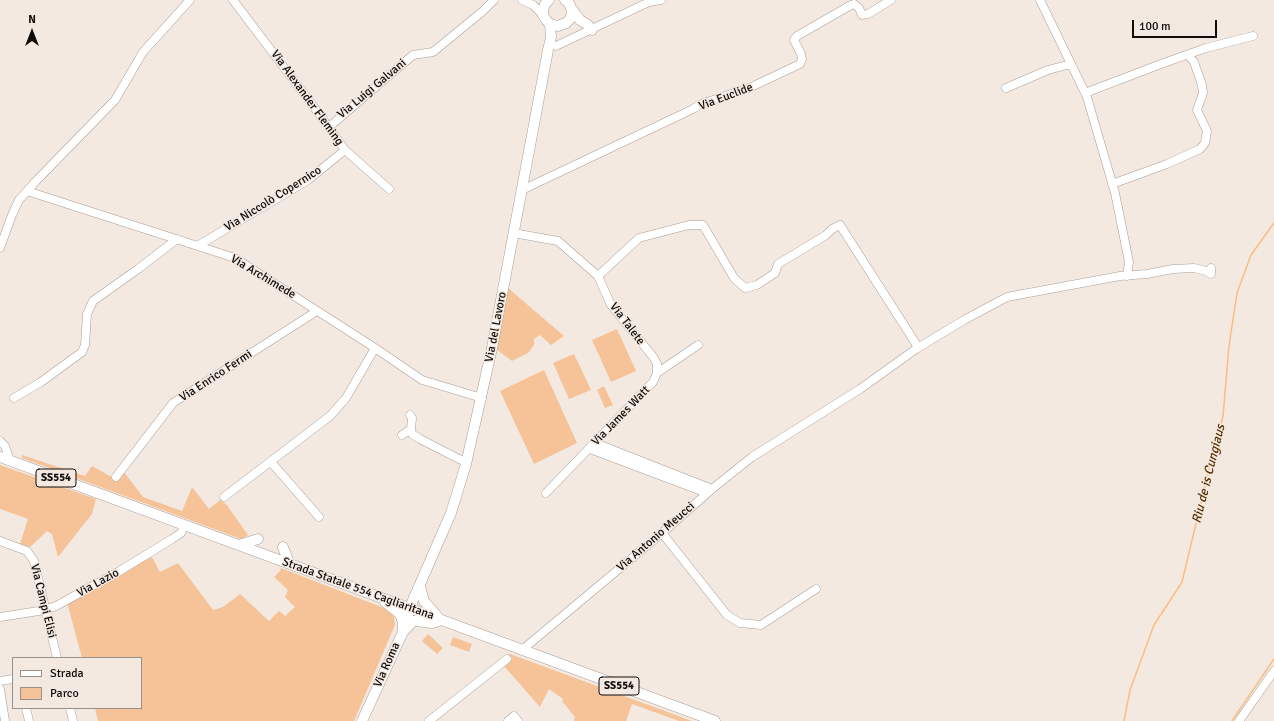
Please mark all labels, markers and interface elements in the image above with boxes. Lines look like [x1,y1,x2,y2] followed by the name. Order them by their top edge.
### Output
[12,12,52,52] north arrow
[1134,12,1219,38] scale bar
[28,13,36,26] text: N
[1139,19,1171,34] text: 100 m
[268,48,346,148] street label: Via Alexander Fleming
[335,56,409,122] street label: Via Luigi Galvani
[697,80,755,114] street label: Via Euclide
[222,163,324,235] street label: Via Niccolò Copernico
[228,252,298,302] street label: Via Archimede
[482,291,510,363] street label: Via del Lavoro
[606,300,648,348] street label: Via Talete
[177,347,255,405] street label: Via Enrico Fermi
[589,383,653,449] street label: Via James Watt
[1189,423,1229,525] water label: Riu de is Cungiaus
[36,469,76,487] road number: SS554
[614,499,698,575] street label: Via Antonio Meucci
[280,555,436,623] street label: Strada Statale 554 Cagliaritana
[27,562,59,640] street label: Via Campi Elisi
[74,566,122,600] street label: Via Lazio
[371,640,403,690] street label: Via Roma
[12,657,142,709] legend
[50,666,84,681] text: Strada
[599,677,639,695] road number: SS554
[50,686,79,701] text: Parco

